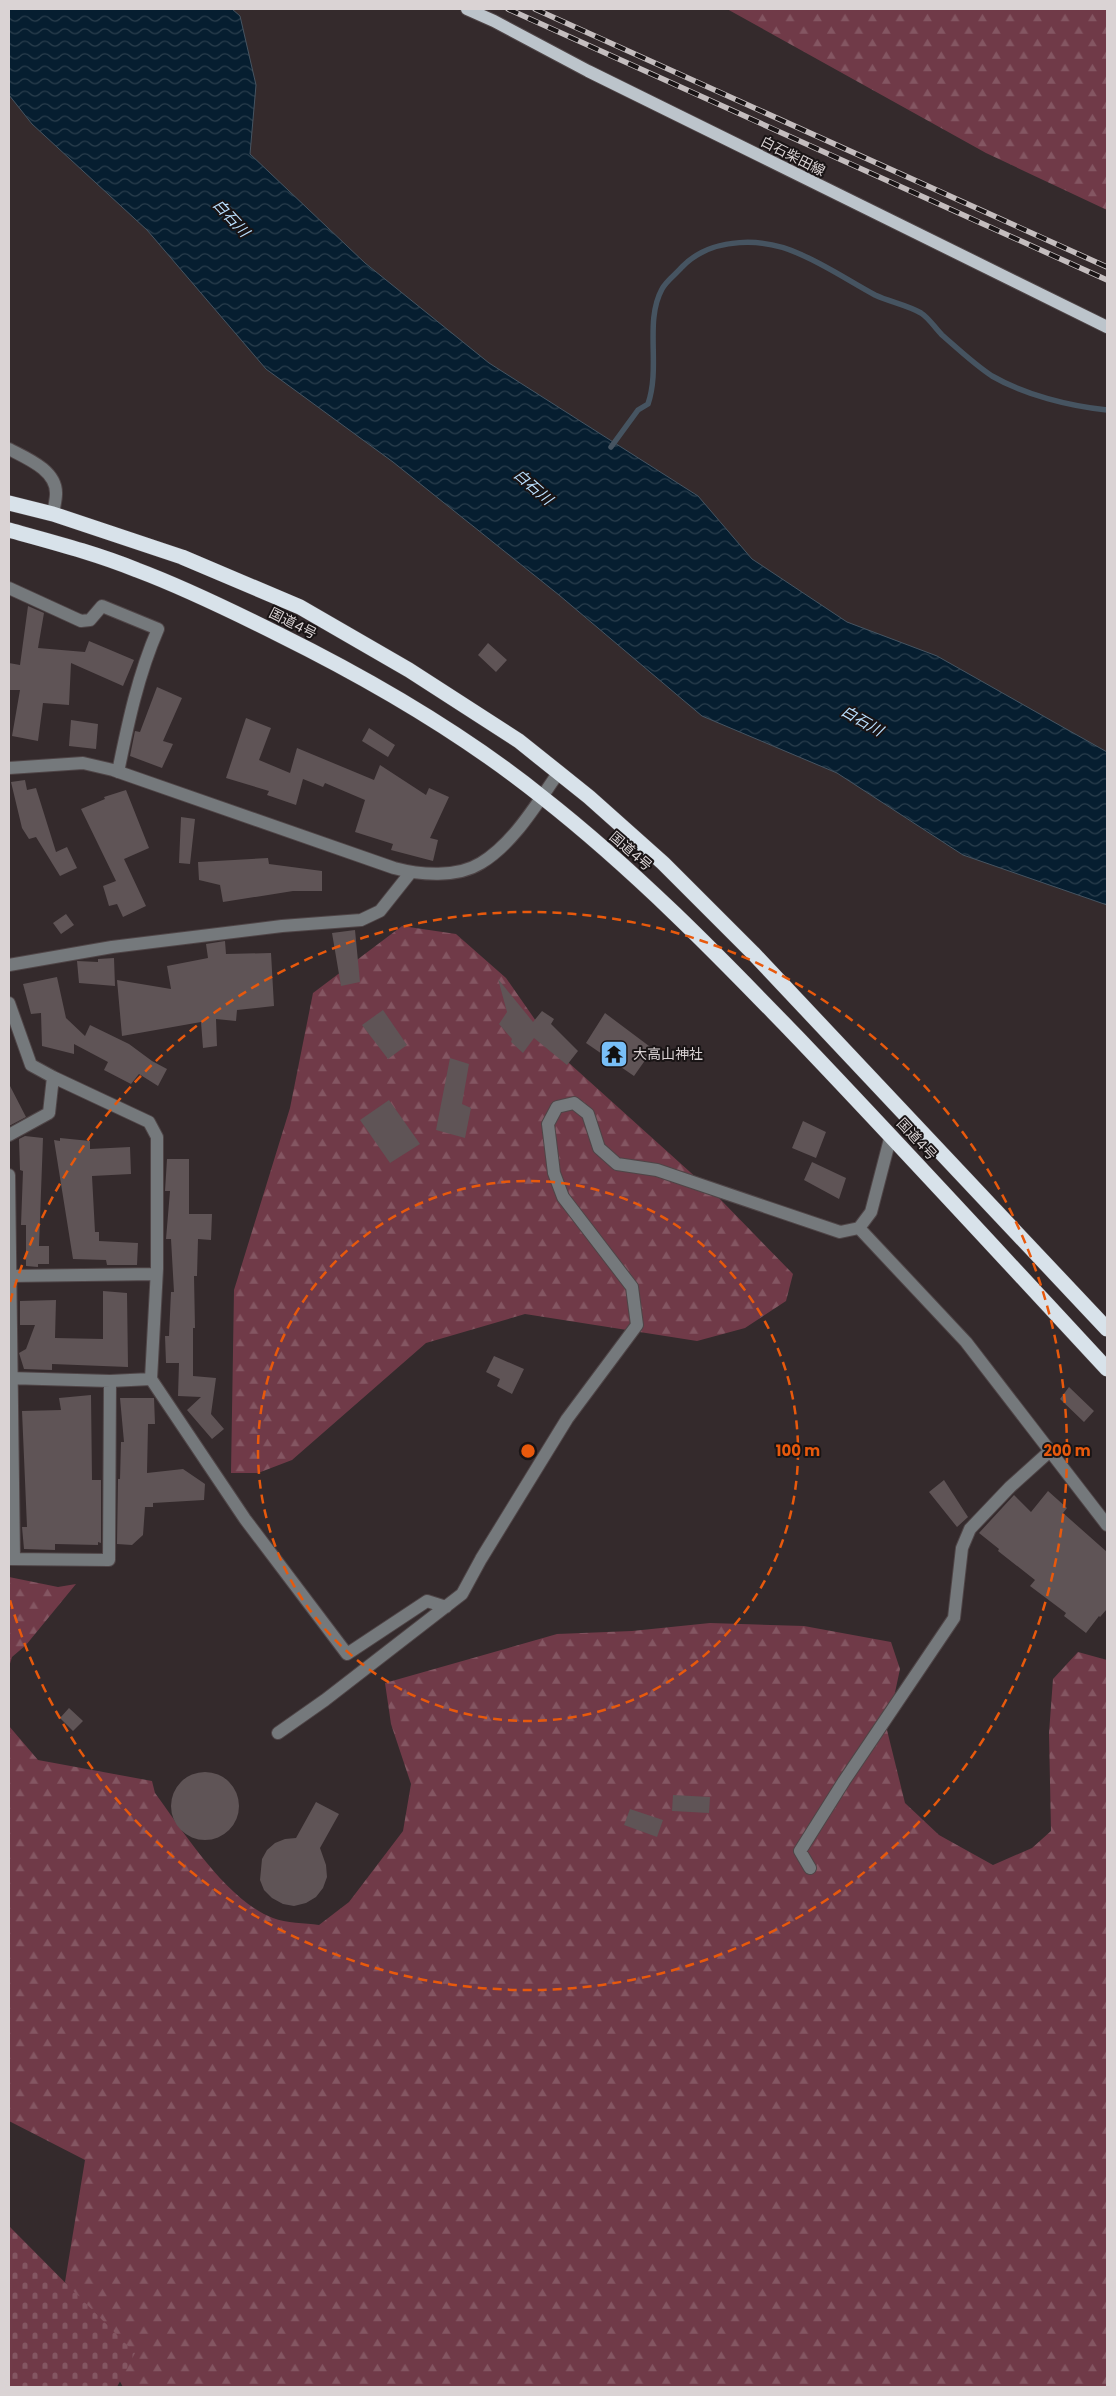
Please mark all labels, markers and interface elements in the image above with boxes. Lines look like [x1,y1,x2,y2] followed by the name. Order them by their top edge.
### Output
[757,131,829,181] street label: 白石柴田線
[208,194,256,243] water label: 白石川
[509,464,559,511] water label: 白石川
[266,603,320,643] street label: 国道4号
[838,700,889,742] water label: 白石川
[605,827,657,875] street label: 国道4号
[599,1039,629,1069] temple icon: 大高山神社
[633,1044,703,1064] place label: 大高山神社
[892,1114,942,1164] street label: 国道4号
[776,1440,820,1461] text: 100 m
[1043,1440,1091,1461] text: 200 m
[519,1442,537,1460] centre of rings

